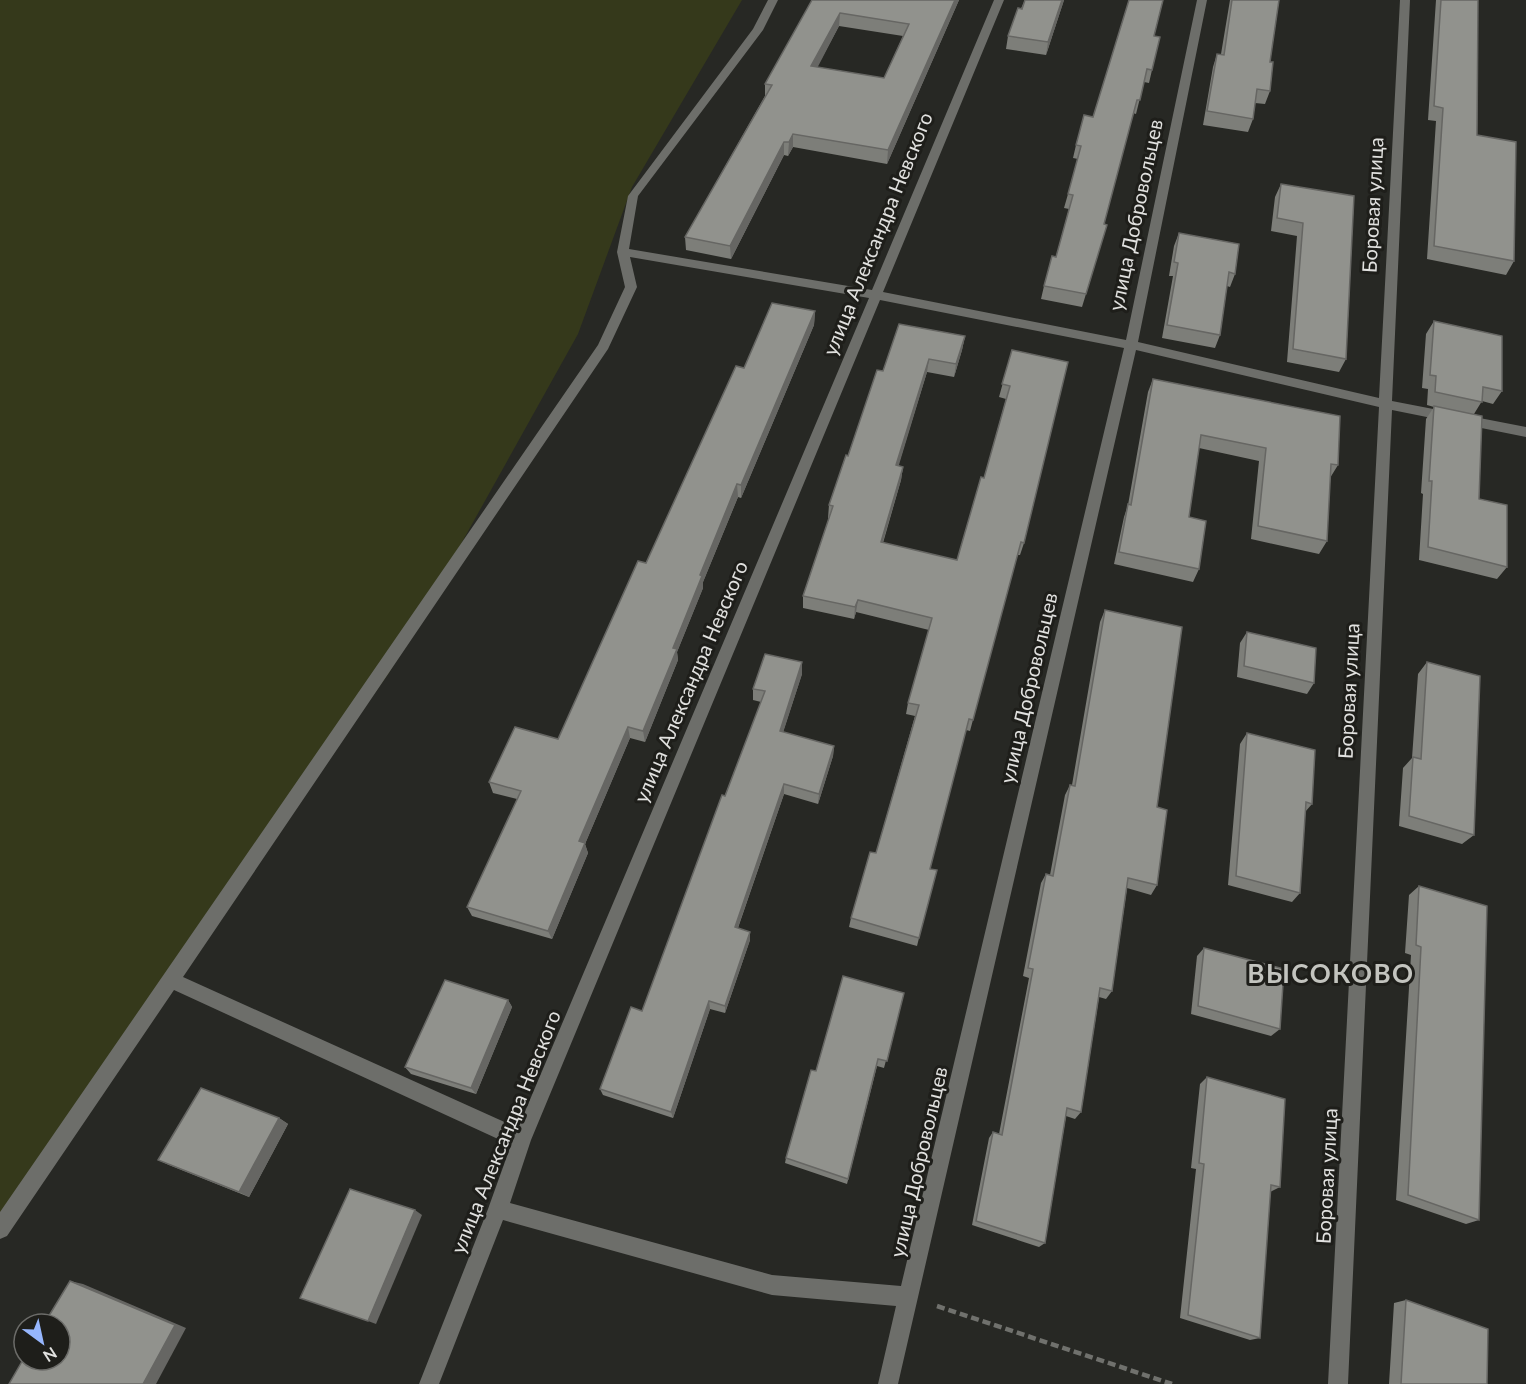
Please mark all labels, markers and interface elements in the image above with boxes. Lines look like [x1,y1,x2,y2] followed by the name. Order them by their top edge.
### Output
[817,108,937,359] street label: улица Александра Невского
[1103,117,1167,313] street label: улица Добровольцев
[1356,137,1388,273] street label: Боровая улица
[628,557,752,806] street label: улица Александра Невского
[994,590,1062,786] street label: улица Добровольцев
[1332,623,1364,759] street label: Боровая улица
[1247,957,1415,989] district label: ВЫСОКОВО
[445,1006,565,1257] street label: улица Александра Невского
[884,1064,952,1260] street label: улица Добровольцев
[1310,1108,1342,1244] street label: Боровая улица
[12,1312,72,1372] north arrow
[40,1344,61,1366] text: N

